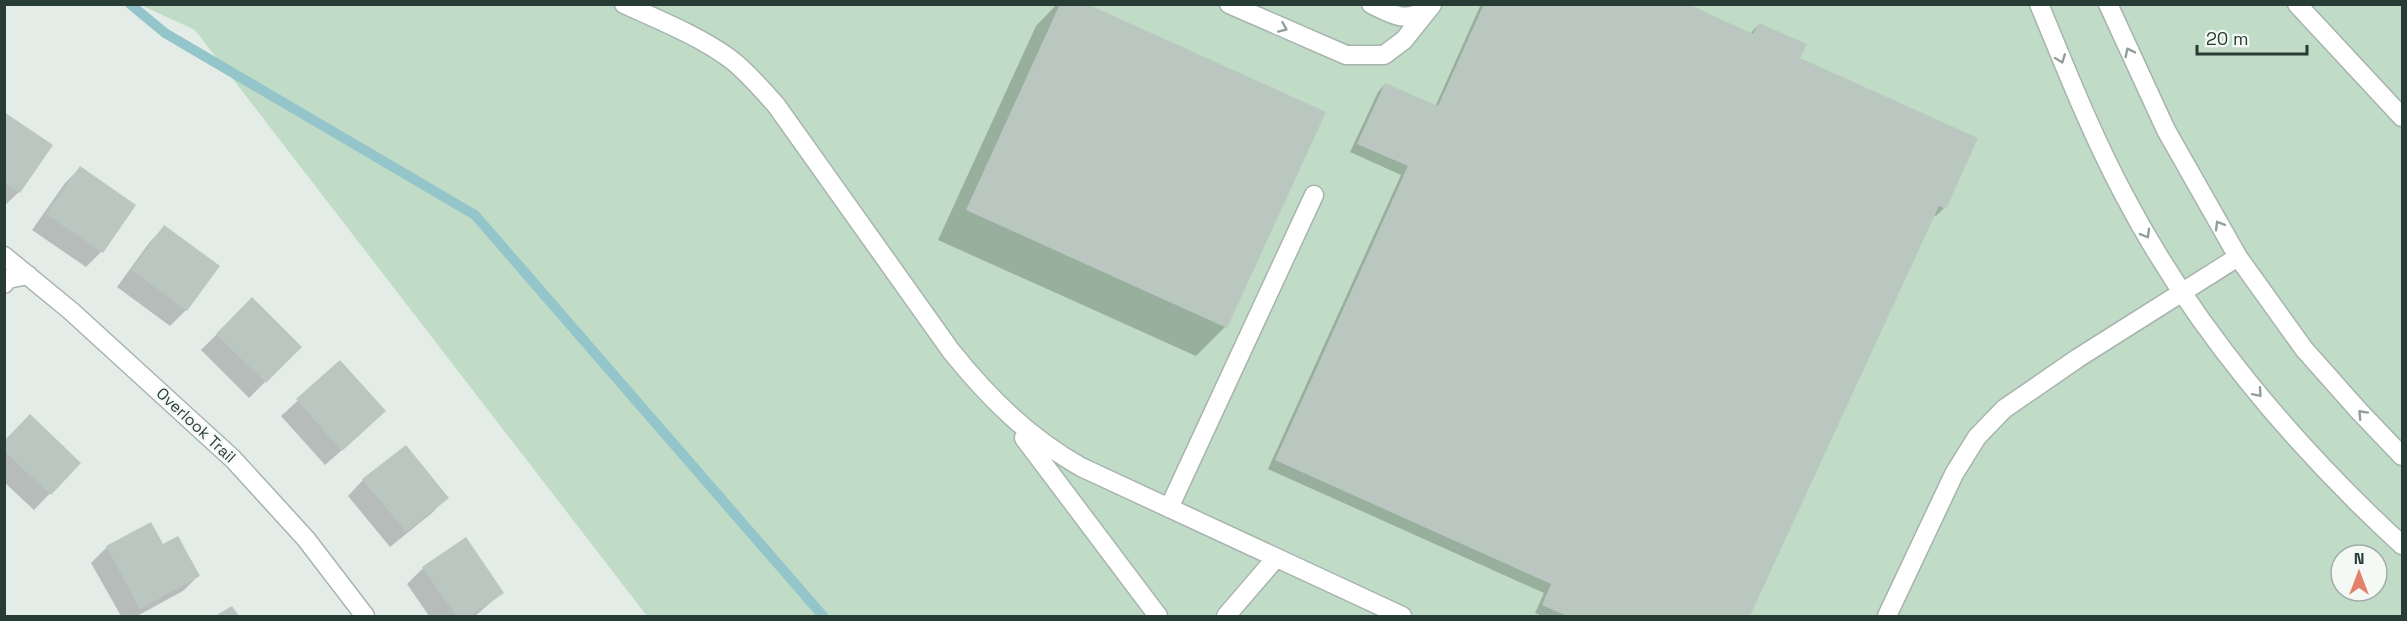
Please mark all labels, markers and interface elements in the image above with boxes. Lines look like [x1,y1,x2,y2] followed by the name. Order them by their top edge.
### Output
[2197,18,2306,56] scale bar
[1276,21,1287,33] one-way arrow
[2206,27,2249,50] text: 20 m
[2125,48,2137,59] one-way arrow
[2053,53,2066,64] one-way arrow
[2214,221,2226,231] one-way arrow
[2139,228,2151,238] one-way arrow
[152,383,240,467] street label: Overlook Trail
[2251,386,2262,397] one-way arrow
[2358,410,2369,421] one-way arrow
[2329,543,2389,603] north arrow
[2354,548,2364,569] text: N

